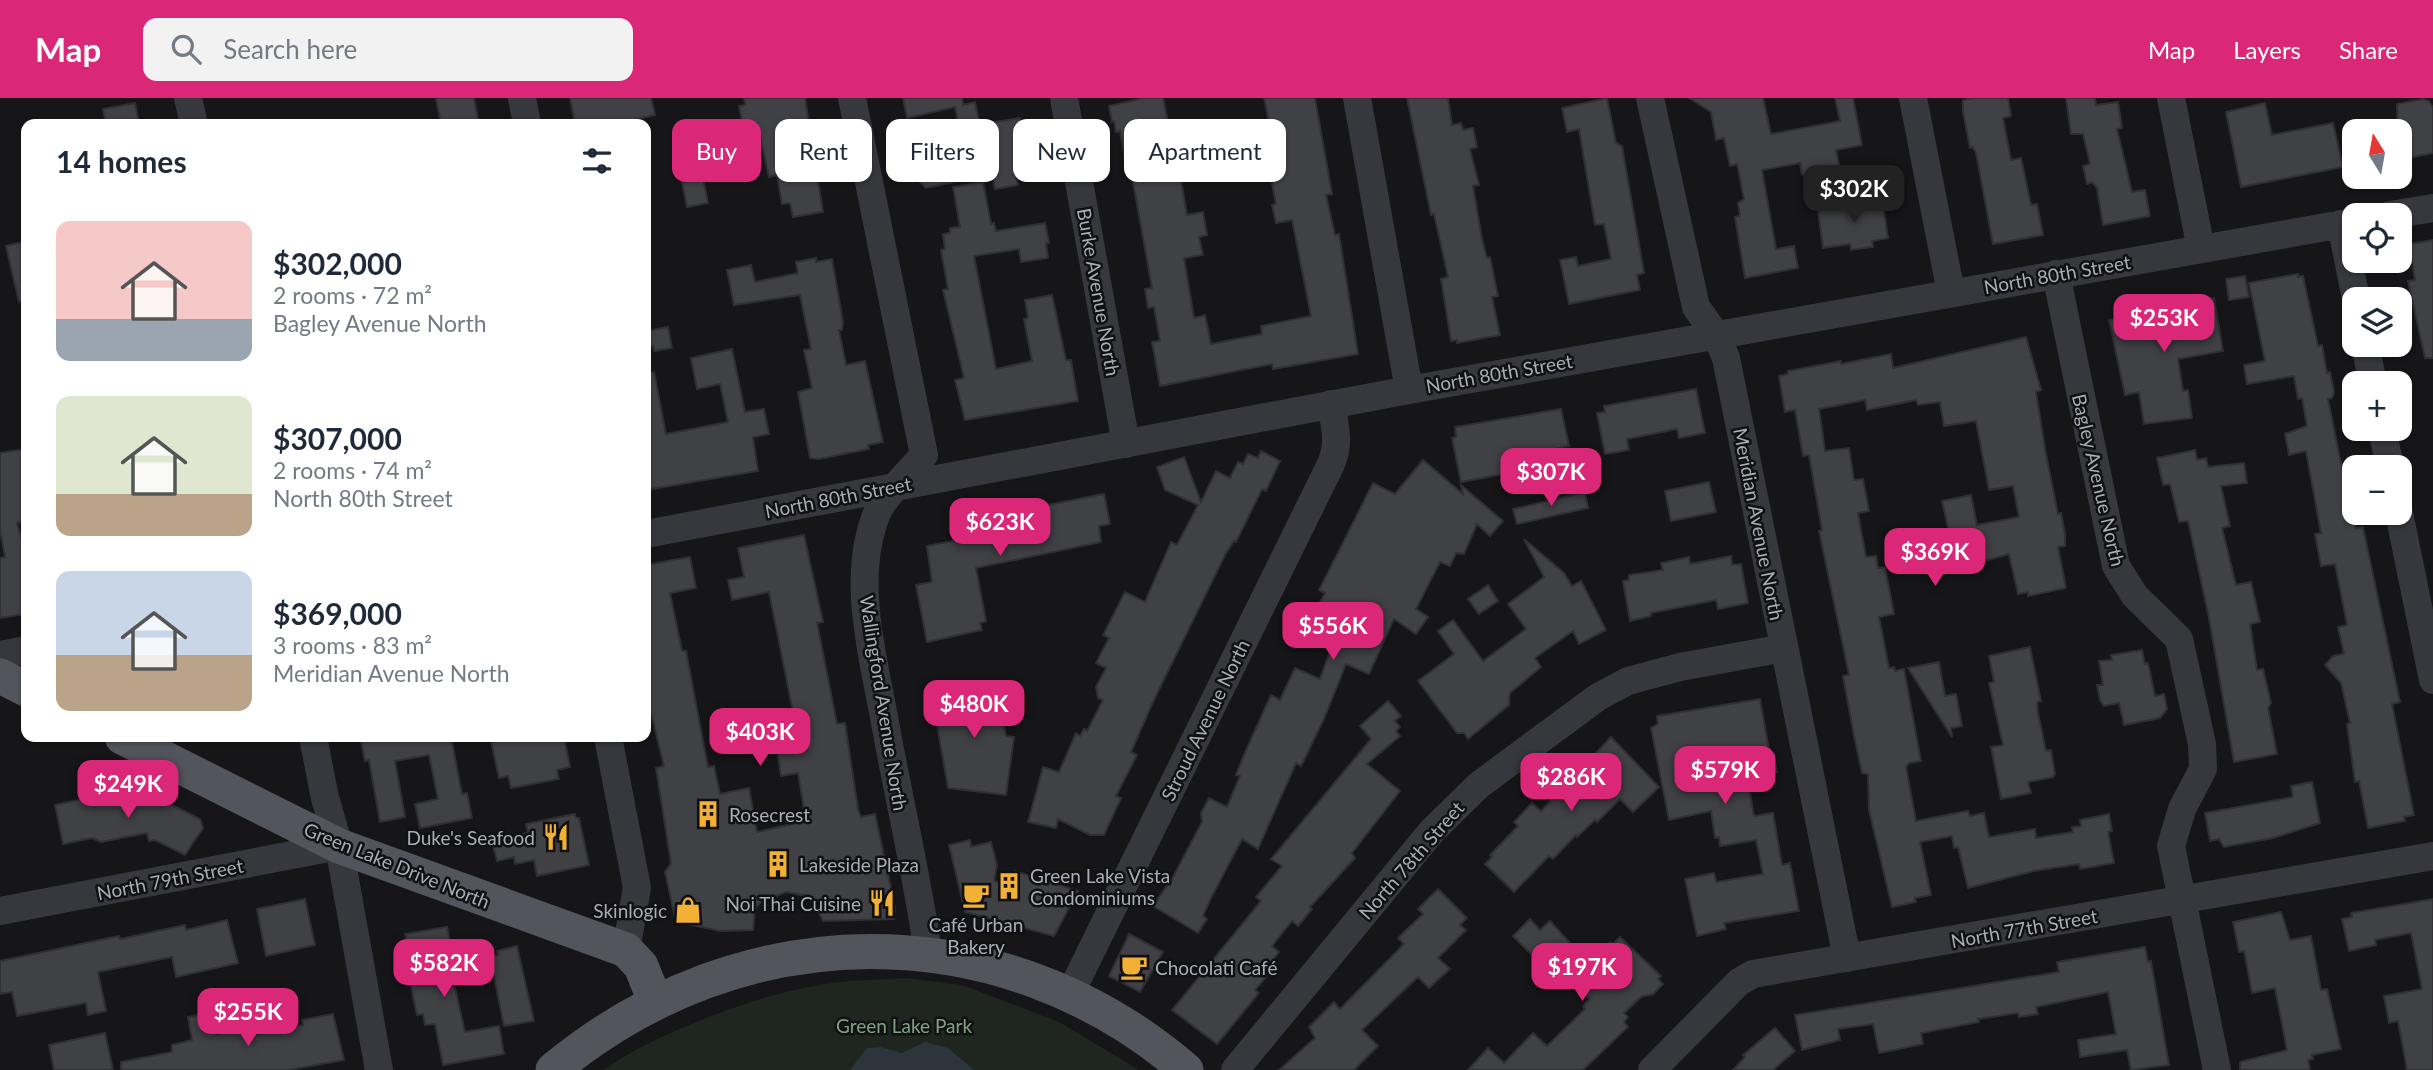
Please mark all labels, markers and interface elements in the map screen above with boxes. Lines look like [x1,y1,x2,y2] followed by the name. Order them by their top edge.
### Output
[143,18,633,81] search box
[35,29,101,69] text: Map
[167,30,205,68] icon: search
[223,33,357,65] text: Search here
[2148,35,2195,64] text: Map
[2233,35,2301,64] text: Layers
[2339,35,2398,64] text: Share
[672,119,761,182] chip: Buy
[775,119,872,182] chip: Rent
[886,119,999,182] chip: Filters
[1013,119,1110,182] chip: New
[1124,119,1286,182] chip: Apartment
[2342,119,2412,189] north arrow
[2342,119,2412,525] map controls
[578,142,616,180] icon: filters
[56,143,187,179] text: 14 homes
[1805,166,1903,225] pin: $302K
[1819,174,1889,202] text: $302K
[2342,203,2412,273] button: locate
[1073,206,1125,378] street label: Burke Avenue North
[273,245,402,281] text: $302,000
[112,249,196,333] icon: home
[1982,250,2132,298] street label: North 80th Street
[273,281,432,309] text: 2 rooms · 72 m²
[2342,287,2412,357] button: layers
[2115,294,2213,354] pin: $253K
[2129,303,2199,331] text: $253K
[273,309,486,337] text: Bagley Avenue North
[1424,349,1574,397] street label: North 80th Street
[2342,371,2412,441] button: +
[2068,391,2130,569] street label: Bagley Avenue North
[273,420,402,456] text: $307,000
[112,424,196,508] icon: home
[1729,426,1789,622] street label: Meridian Avenue North
[1502,448,1600,508] pin: $307K
[2342,455,2412,525] button: −
[273,456,432,484] text: 2 rooms · 74 m²
[1516,457,1586,485] text: $307K
[763,472,913,522] street label: North 80th Street
[273,484,453,512] text: North 80th Street
[951,498,1049,558] pin: $623K
[965,507,1035,535] text: $623K
[1886,528,1984,588] pin: $369K
[1900,537,1970,565] text: $369K
[856,594,912,812] street label: Wallingford Avenue North
[273,595,402,631] text: $369,000
[112,599,196,683] icon: home
[1284,602,1382,662] pin: $556K
[1298,611,1368,639] text: $556K
[273,631,432,659] text: 3 rooms · 83 m²
[1156,636,1254,804] street label: Stroud Avenue North
[273,659,510,687] text: Meridian Avenue North
[925,680,1023,740] pin: $480K
[939,689,1009,717] text: $480K
[711,708,809,768] pin: $403K
[725,717,795,745] text: $403K
[1676,746,1774,806] pin: $579K
[1522,754,1620,813] pin: $286K
[1690,755,1760,783] text: $579K
[79,760,177,820] pin: $249K
[1536,762,1606,790] text: $286K
[93,769,163,797] text: $249K
[1354,796,1469,924] street label: North 78th Street
[693,799,723,829] building icon: Rosecrest
[729,803,810,826] place label: Rosecrest
[301,817,493,913] street label: Green Lake Drive North
[541,822,571,852] restaurant icon: Duke's Seafood
[406,826,535,849] place label: Duke's Seafood
[763,849,793,879] building icon: Lakeside Plaza
[799,853,919,876] place label: Lakeside Plaza
[95,854,245,904] street label: North 79th Street
[1030,864,1170,909] place label: Green Lake Vista Condominiums
[994,871,1024,901] building icon: Green Lake Vista Condominiums
[961,880,991,910] cafe icon: Café Urban Bakery
[867,888,897,918] restaurant icon: Noi Thai Cuisine
[726,892,861,915] place label: Noi Thai Cuisine
[673,895,703,925] shop icon: Skinlogic
[593,899,667,922] place label: Skinlogic
[1949,904,2099,952] street label: North 77th Street
[929,913,1023,958] place label: Café Urban Bakery
[395,940,493,999] pin: $582K
[1533,944,1631,1003] pin: $197K
[409,948,479,976] text: $582K
[1119,952,1149,982] cafe icon: Chocolati Café
[1547,952,1617,980] text: $197K
[1155,956,1277,979] place label: Chocolati Café
[199,988,297,1048] pin: $255K
[213,997,283,1025] text: $255K
[836,1014,972,1037] park label: Green Lake Park

